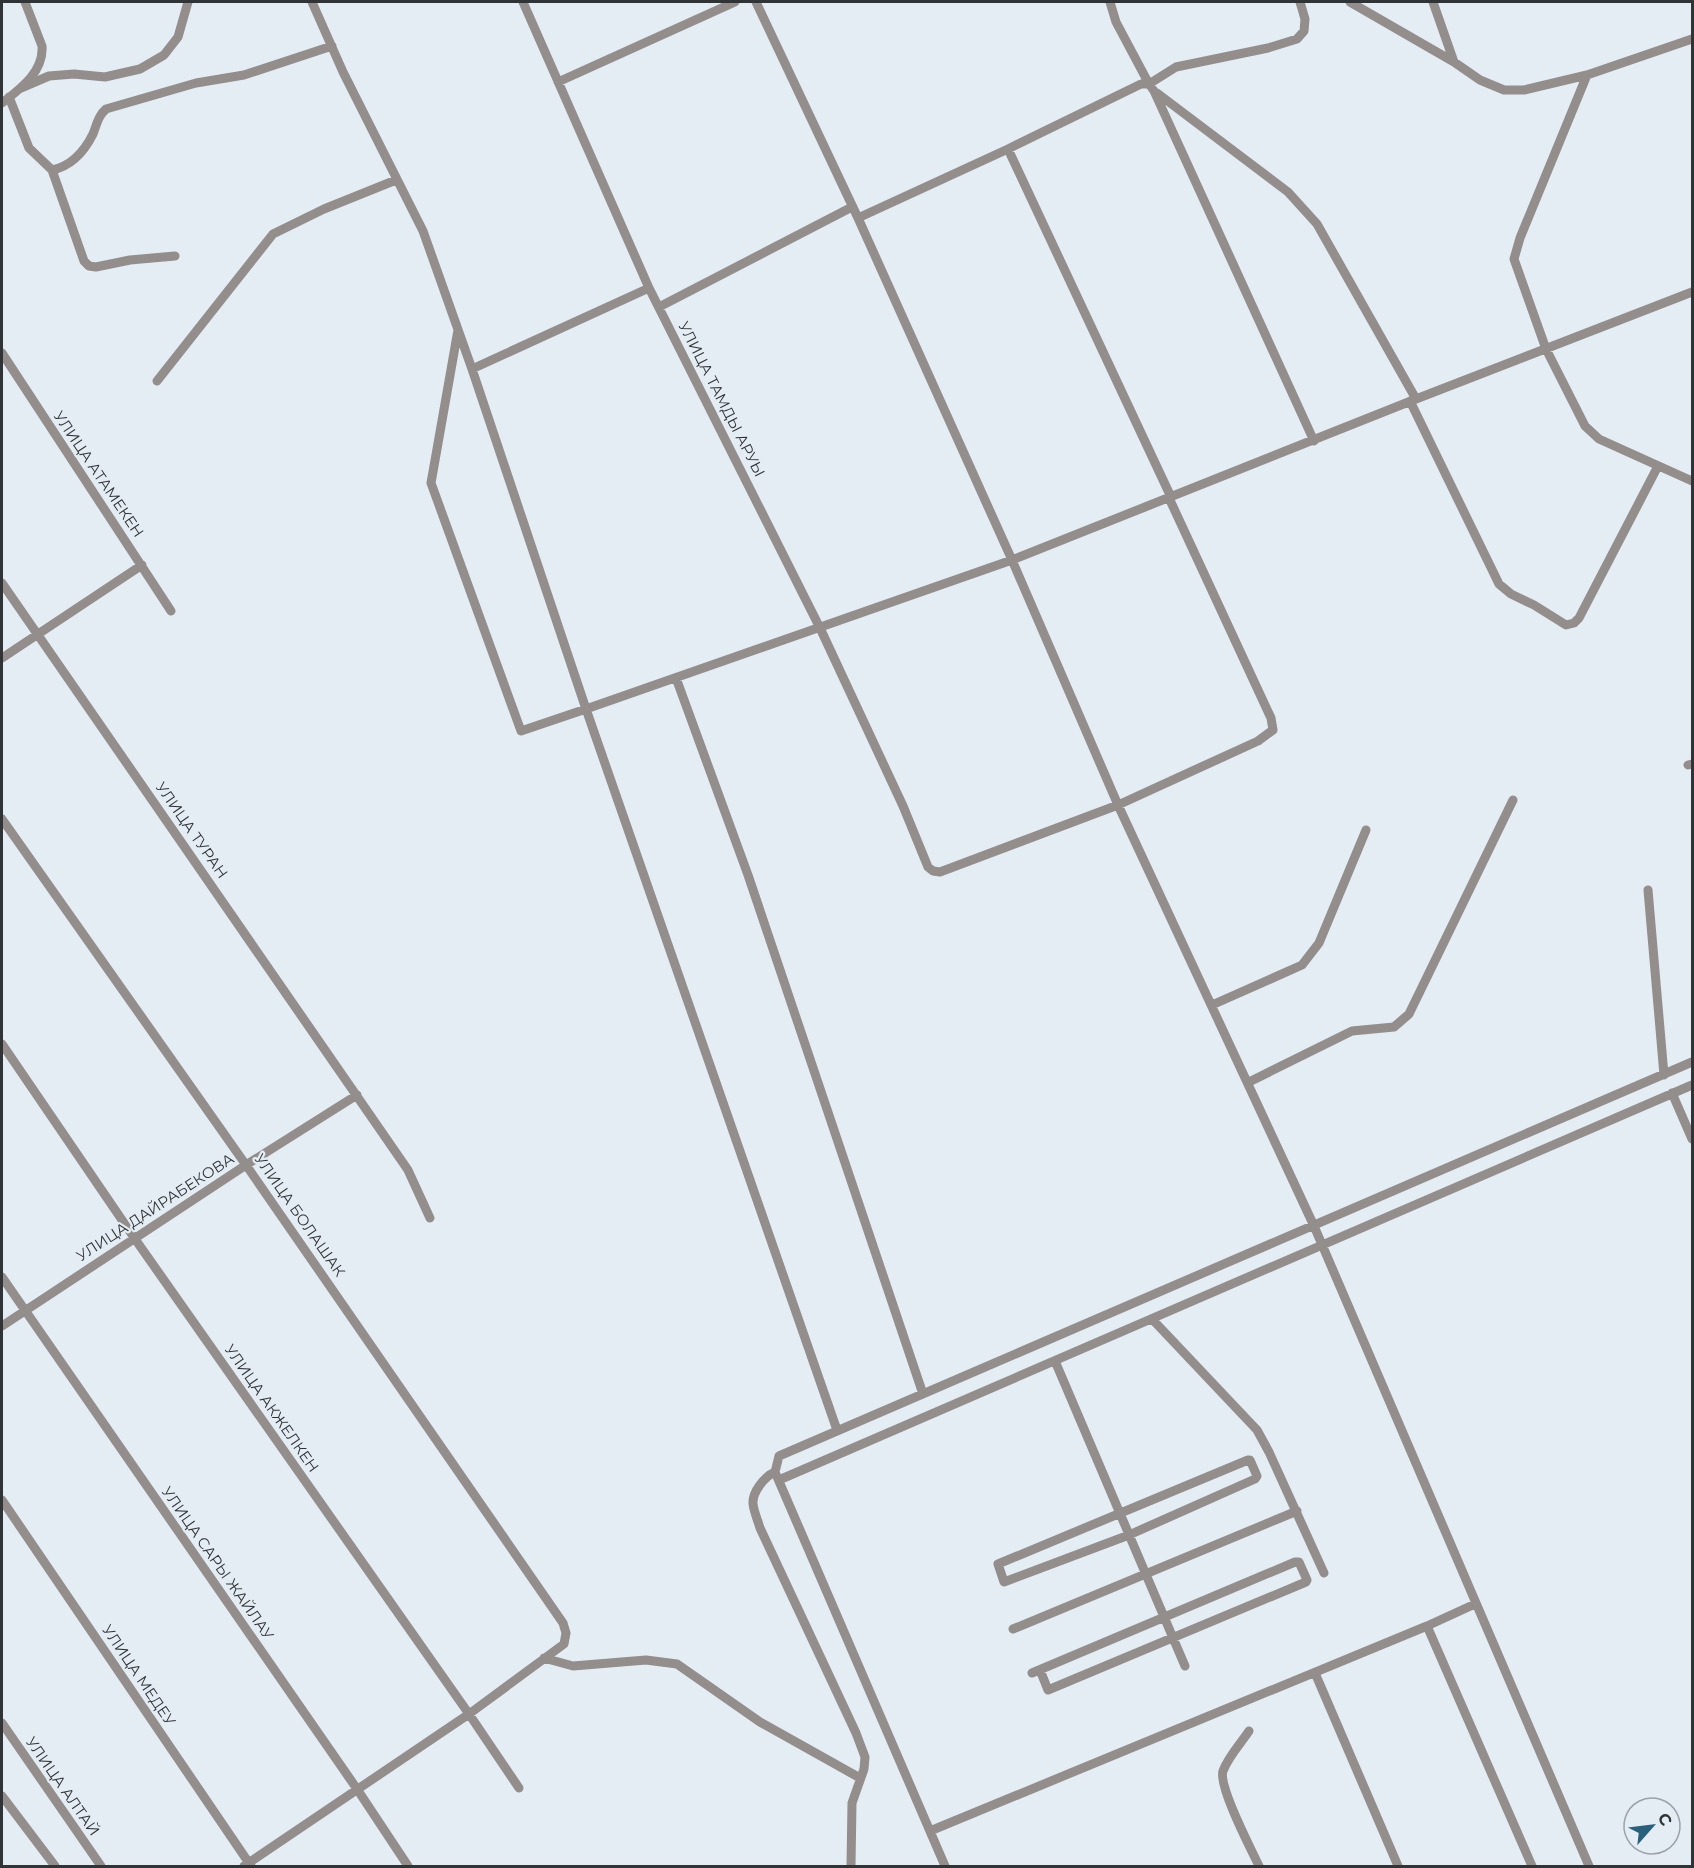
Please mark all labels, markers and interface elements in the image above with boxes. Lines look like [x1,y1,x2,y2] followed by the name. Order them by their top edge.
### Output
[675,318,769,480] street label: УЛИЦА ТАМДЫ АРУЫ
[50,407,148,541] street label: УЛИЦА АТАМЕКЕН
[152,778,232,882] street label: УЛИЦА ТУРАН
[73,1149,237,1265] street label: УЛИЦА ДАЙРАБЕКОВА
[250,1150,350,1281] street label: УЛИЦА БОЛАШАК
[221,1340,323,1476] street label: УЛИЦА АКЖЕЛКЕН
[158,1483,279,1644] street label: УЛИЦА САРЫ ЖАЙЛАУ
[98,1621,180,1730] street label: УЛИЦА МЕДЕУ
[22,1733,104,1839] street label: УЛИЦА АЛТАЙ
[1622,1796,1682,1856] north arrow
[1654,1810,1676,1829] text: С

